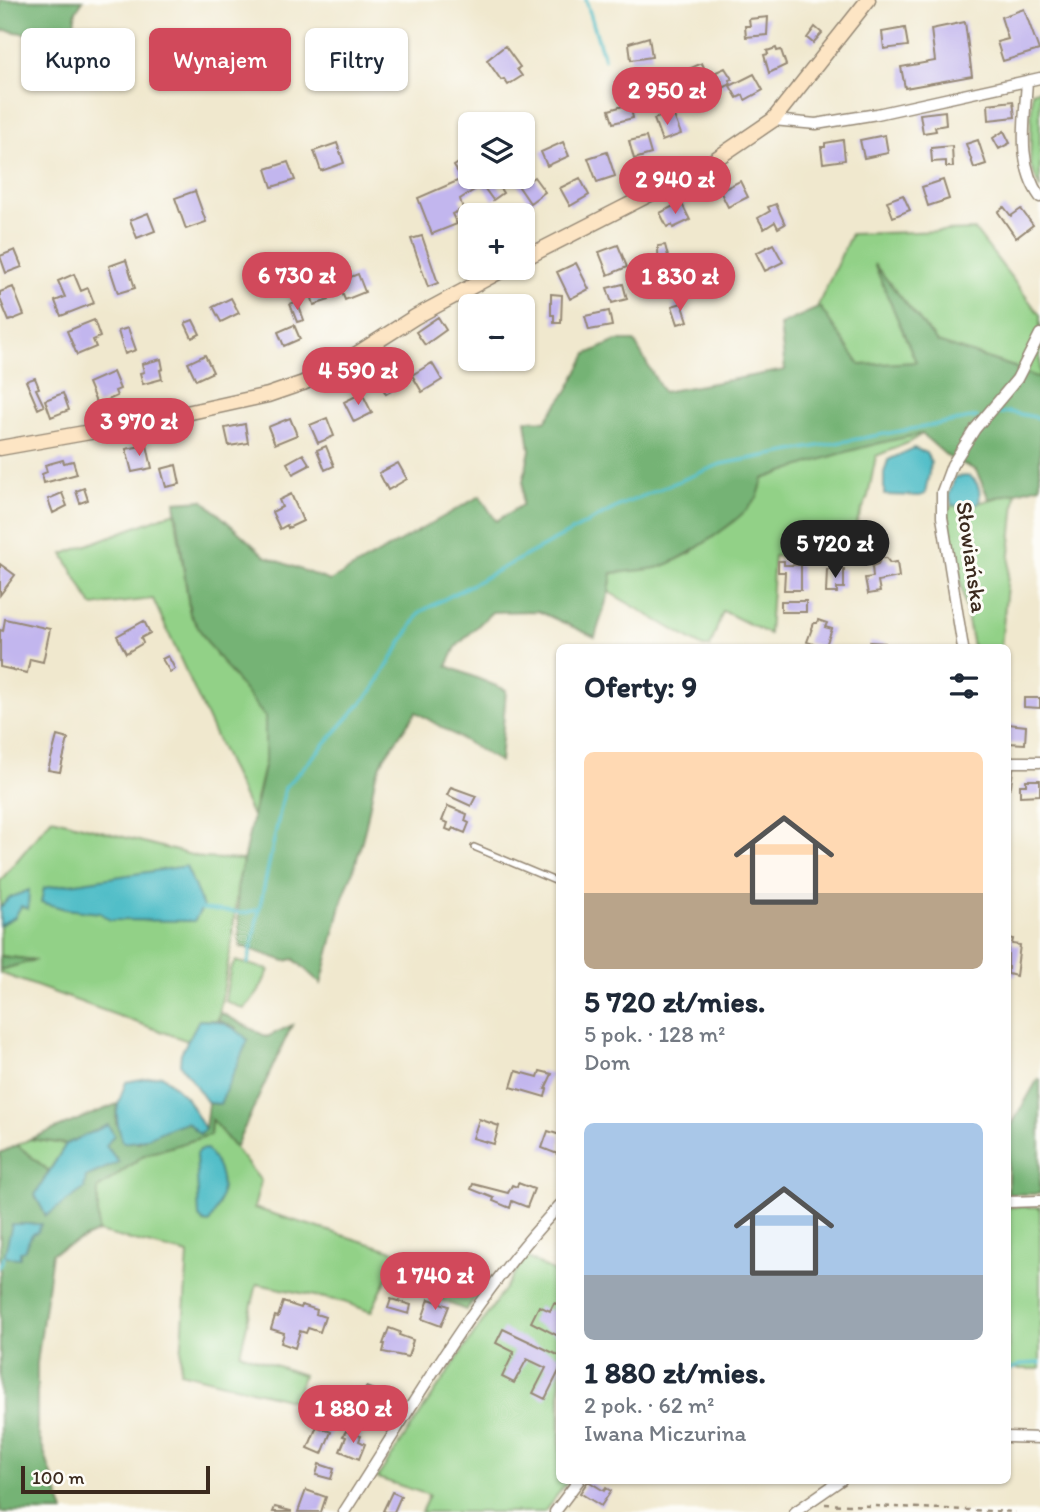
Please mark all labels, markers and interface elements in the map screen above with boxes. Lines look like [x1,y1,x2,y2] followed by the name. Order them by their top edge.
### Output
[21,28,135,91] chip: Kupno
[149,28,291,91] chip: Wynajem
[305,28,408,91] chip: Filtry
[595,68,739,127] pin: 2 950 zł
[628,76,706,104] text: 2 950 zł
[458,112,535,371] map controls
[458,112,535,189] button: layers
[603,156,747,216] pin: 2 940 zł
[635,165,715,193] text: 2 940 zł
[458,203,535,280] button: +
[225,252,369,312] pin: 6 730 zł
[608,254,752,313] pin: 1 830 zł
[258,261,336,289] text: 6 730 zł
[641,262,719,290] text: 1 830 zł
[458,294,535,371] button: −
[286,348,430,407] pin: 4 590 zł
[318,356,398,384] text: 4 590 zł
[67,398,211,458] pin: 3 970 zł
[100,407,178,435] text: 3 970 zł
[950,500,994,614] street label: Słowiańska
[763,520,907,580] pin: 5 720 zł
[796,529,874,557] text: 5 720 zł
[945,667,983,705] icon: filters
[584,668,697,705] text: Oferty: 9
[721,797,847,923] icon: home
[584,983,765,1020] text: 5 720 zł/mies.
[584,1020,726,1048] text: 5 pok. · 128 m²
[584,1048,630,1076] text: Dom
[721,1168,847,1294] icon: home
[363,1252,507,1312] pin: 1 740 zł
[396,1261,474,1289] text: 1 740 zł
[584,1354,766,1391] text: 1 880 zł/mies.
[281,1386,425,1445] pin: 1 880 zł
[584,1391,714,1419] text: 2 pok. · 62 m²
[314,1394,392,1422] text: 1 880 zł
[584,1419,747,1447] text: Iwana Miczurina
[21,1463,210,1495] scale bar
[32,1466,84,1489] text: 100 m

